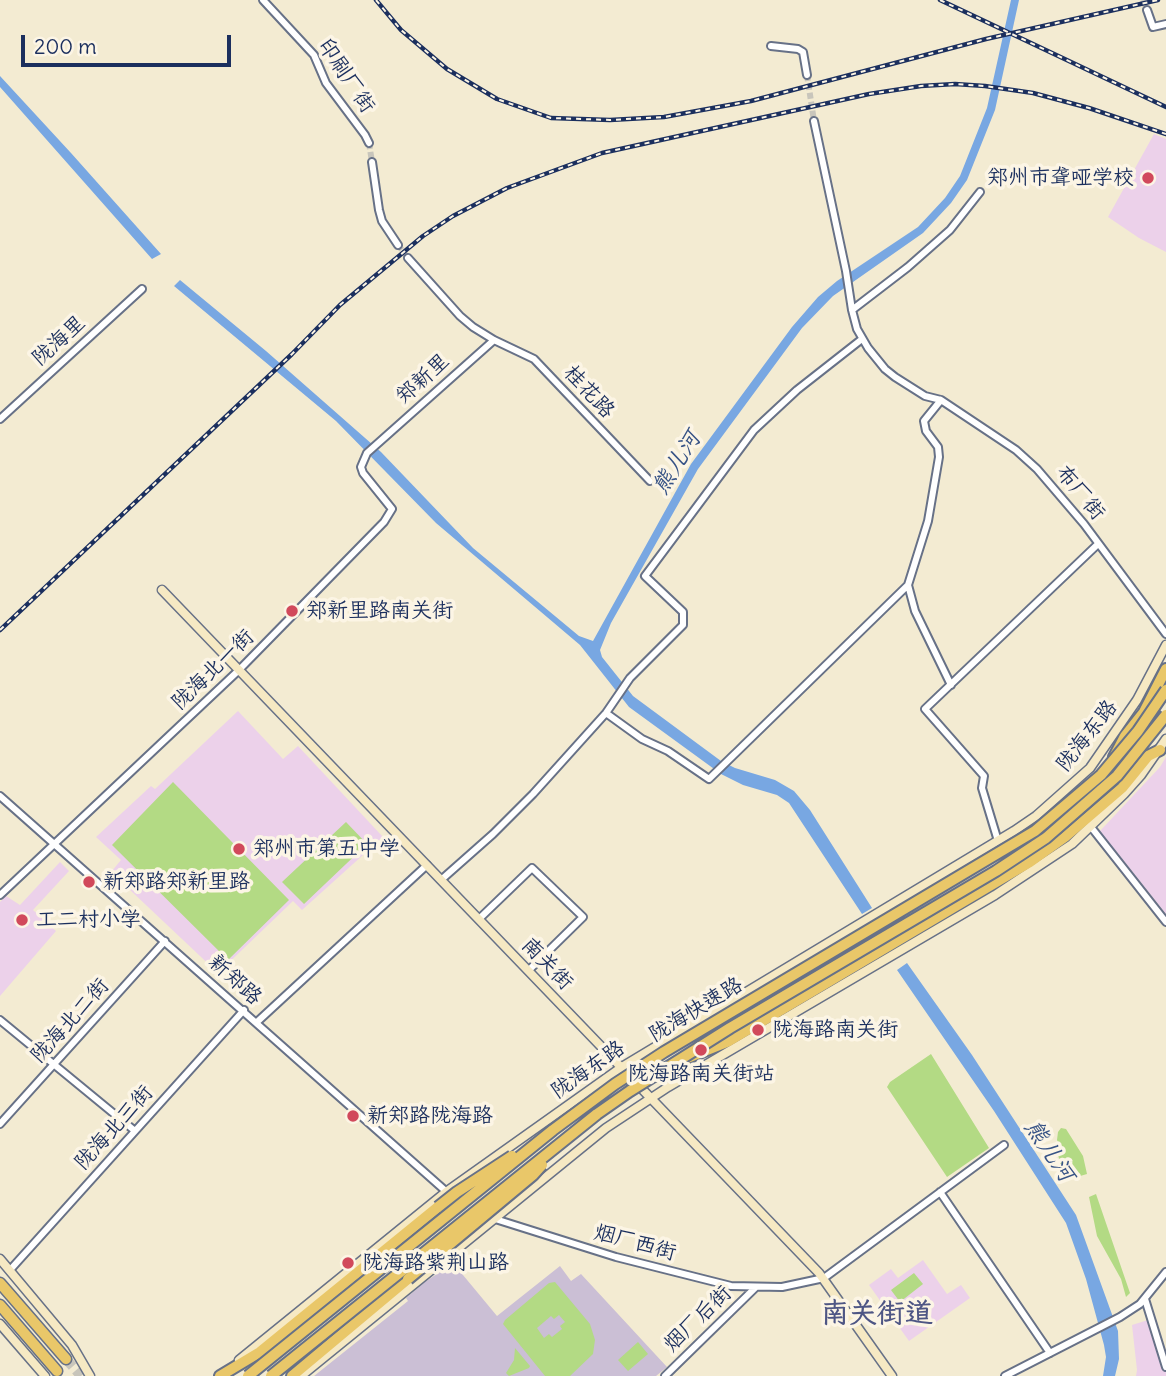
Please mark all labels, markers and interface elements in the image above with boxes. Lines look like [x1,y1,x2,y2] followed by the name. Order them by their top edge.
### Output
[24,21,234,65] scale bar
[34,33,97,60] text: 200 m
[312,34,380,118] street label: 印刷厂街
[987,165,1134,191] place label: 郑州市聋哑学校
[1140,170,1156,186] marker: 郑州市聋哑学校
[27,311,91,371] street label: 陇海里
[391,349,455,409] street label: 郑新里
[558,360,620,424] street label: 桂花路
[647,426,707,500] water label: 熊儿河
[1050,461,1110,525] street label: 布厂街
[306,598,453,624] place label: 郑新里路南关街
[284,603,300,619] marker: 郑新里路南关街
[166,624,260,716] street label: 陇海北一街
[1051,695,1123,777] street label: 陇海东路
[253,836,400,862] place label: 郑州市第五中学
[231,841,247,857] marker: 郑州市第五中学
[103,869,250,895] place label: 新郑路郑新里路
[81,874,97,890] marker: 新郑路郑新里路
[36,907,141,933] place label: 工二村小学
[14,912,30,928] marker: 工二村小学
[516,933,578,995] street label: 南关街
[203,950,267,1010] street label: 新郑路
[645,972,747,1048] street label: 陇海快速路
[26,974,114,1068] street label: 陇海北二街
[772,1017,898,1043] place label: 陇海路南关街
[750,1022,766,1038] marker: 陇海路南关街
[546,1036,630,1104] street label: 陇海东路
[693,1042,709,1058] marker: 陇海路南关街站
[628,1061,774,1087] place label: 陇海路南关街站
[70,1081,158,1175] street label: 陇海北三街
[367,1103,493,1129] place label: 新郑路陇海路
[345,1108,361,1124] marker: 新郑路陇海路
[1018,1115,1080,1187] water label: 熊儿河
[591,1220,679,1266] street label: 烟厂西街
[362,1250,509,1276] place label: 陇海路紫荆山路
[340,1255,356,1271] marker: 陇海路紫荆山路
[659,1281,737,1357] street label: 烟厂后街
[821,1297,933,1331] district label: 南关街道

